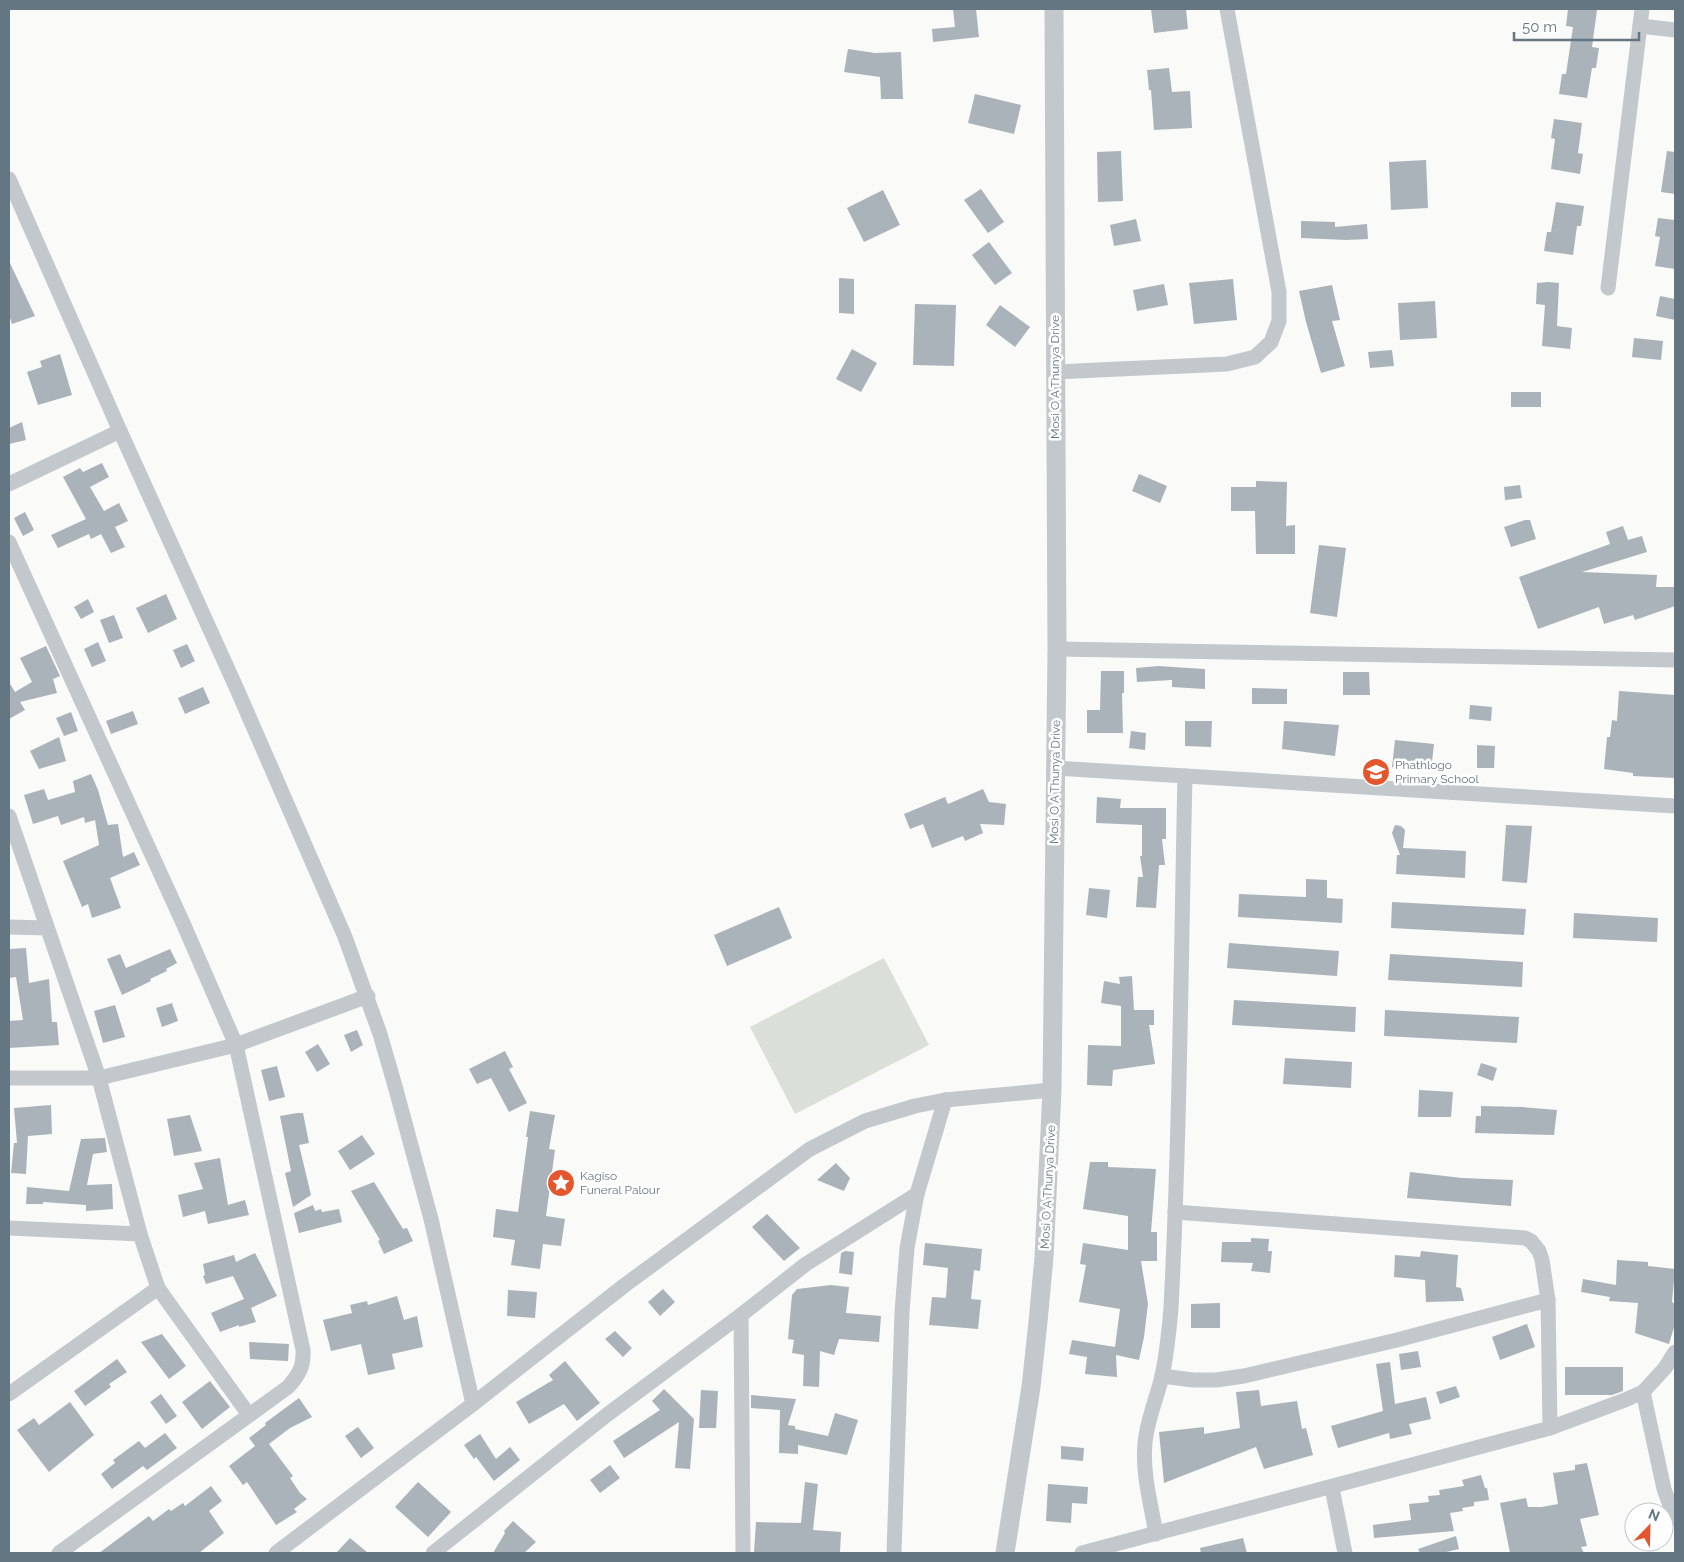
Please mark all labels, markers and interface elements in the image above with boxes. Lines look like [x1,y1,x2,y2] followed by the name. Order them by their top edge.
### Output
[1514,10,1639,42] scale bar
[1522,18,1557,36] text: 50 m
[1048,315,1062,439] street label: Mosi O A Thunya Drive
[1047,720,1063,844] street label: Mosi O A Thunya Drive
[1361,757,1391,787] school or university icon: Phathlogo Primary School
[1395,758,1479,786] place label: Phathlogo Primary School
[1038,1125,1058,1249] street label: Mosi O A Thunya Drive
[546,1168,576,1198] place icon: Kagiso Funeral Palour
[580,1169,661,1197] place label: Kagiso Funeral Palour
[1624,1502,1674,1552] north arrow
[1646,1506,1662,1524] text: N

